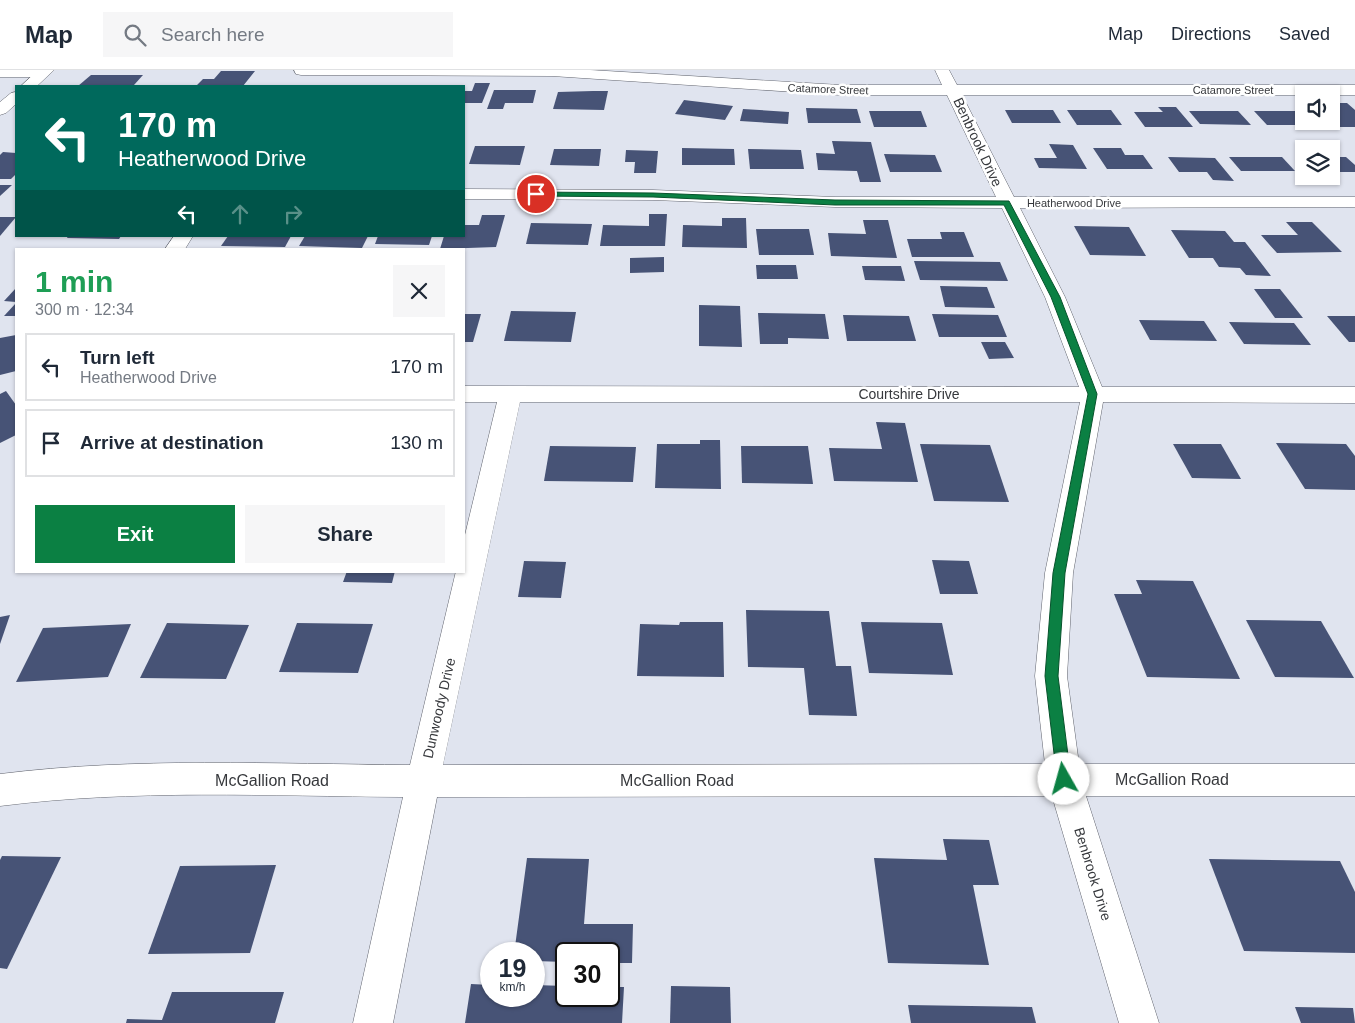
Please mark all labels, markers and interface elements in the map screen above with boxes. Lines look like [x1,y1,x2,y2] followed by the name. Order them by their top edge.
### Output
[103,12,453,57] search box
[25,21,73,48] text: Map
[121,21,149,49] icon: search
[161,24,265,45] text: Search here
[1108,24,1143,44] text: Map
[1171,24,1251,44] text: Directions
[1279,24,1330,44] text: Saved
[787,82,869,96] street label: Catamore Street
[1193,84,1273,96] street label: Catamore Street
[1295,85,1340,185] map controls
[1295,85,1340,130] button: sound
[950,95,1006,189] street label: Benbrook Drive
[35,105,100,170] icon: left
[118,105,217,144] text: 170 m
[1295,140,1340,185] button: layers
[118,146,306,171] text: Heatherwood Drive
[515,173,557,215] pin
[522,180,550,208] icon: arrive
[1027,197,1121,209] street label: Heatherwood Drive
[173,200,201,228] icon: left
[226,200,254,228] icon: ahead
[279,200,307,228] icon: right
[35,265,113,298] text: 1 min
[393,265,445,317] button: close
[35,301,134,318] text: 300 m · 12:34
[80,347,155,368] text: Turn left
[37,353,65,381] icon: left
[390,356,443,377] text: 170 m
[80,369,217,386] text: Heatherwood Drive
[858,386,960,402] street label: Courtshire Drive
[37,429,65,457] icon: arrive
[80,432,264,453] text: Arrive at destination
[390,432,443,453] text: 130 m
[35,505,235,563] button: Exit
[245,505,445,563] button: Share
[420,656,458,760] street label: Dunwoody Drive
[1037,752,1089,804] position arrow
[1115,771,1229,788] street label: McGallion Road
[215,772,329,789] street label: McGallion Road
[620,772,734,789] street label: McGallion Road
[1071,826,1115,923] street label: Benbrook Drive
[555,942,620,1007] speed limit sign: 30
[499,954,526,982] text: 19
[499,980,526,994] text: km/h

